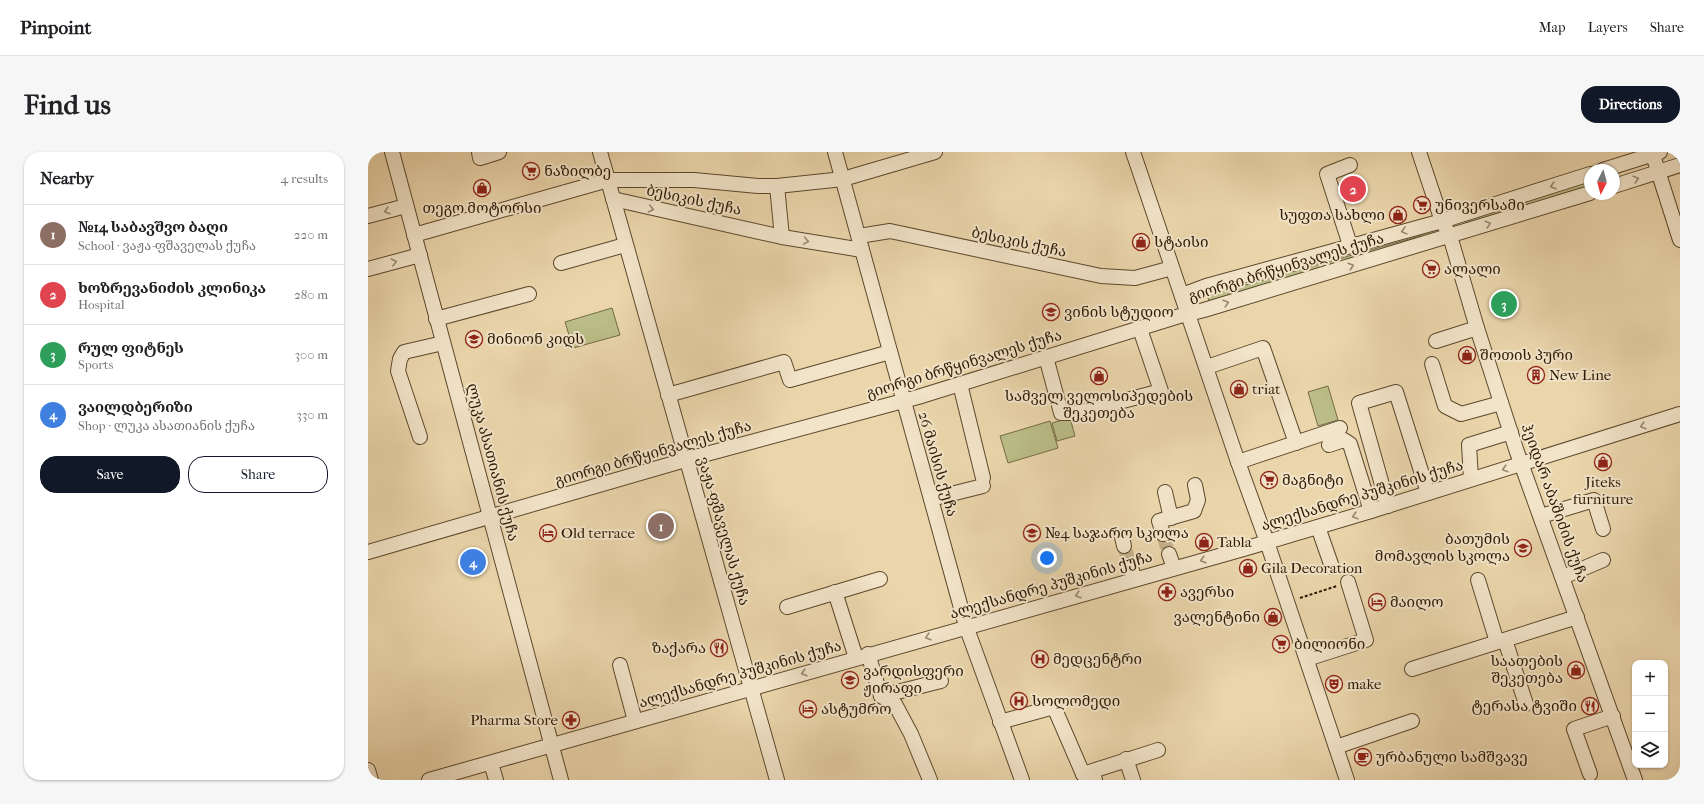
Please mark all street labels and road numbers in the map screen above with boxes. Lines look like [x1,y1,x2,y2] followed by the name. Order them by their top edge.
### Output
[645,181,743,219] street label: ბესიკის ქუჩა
[970,223,1068,261] street label: ბესიკის ქუჩა
[1186,229,1386,305] street label: გიორგი ბრწყინვალეს ქუჩა
[864,326,1064,402] street label: გიორგი ბრწყინვალეს ქუჩა
[463,381,523,543] street label: ლუკა ასათიანის ქუჩა
[914,409,962,519] street label: 26 მაისის ქუჩა
[553,416,753,490] street label: გიორგი ბრწყინვალეს ქუჩა
[1518,421,1592,585] street label: ჰეიდარ აბაშიძის ქუჩა
[694,454,754,608] street label: ვაჟა-ფშაველას ქუჩა
[1259,456,1465,534] street label: ალექსანდრე პუშკინის ქუჩა
[948,547,1154,623] street label: ალექსანდრე პუშკინის ქუჩა
[637,636,843,712] street label: ალექსანდრე პუშკინის ქუჩა

